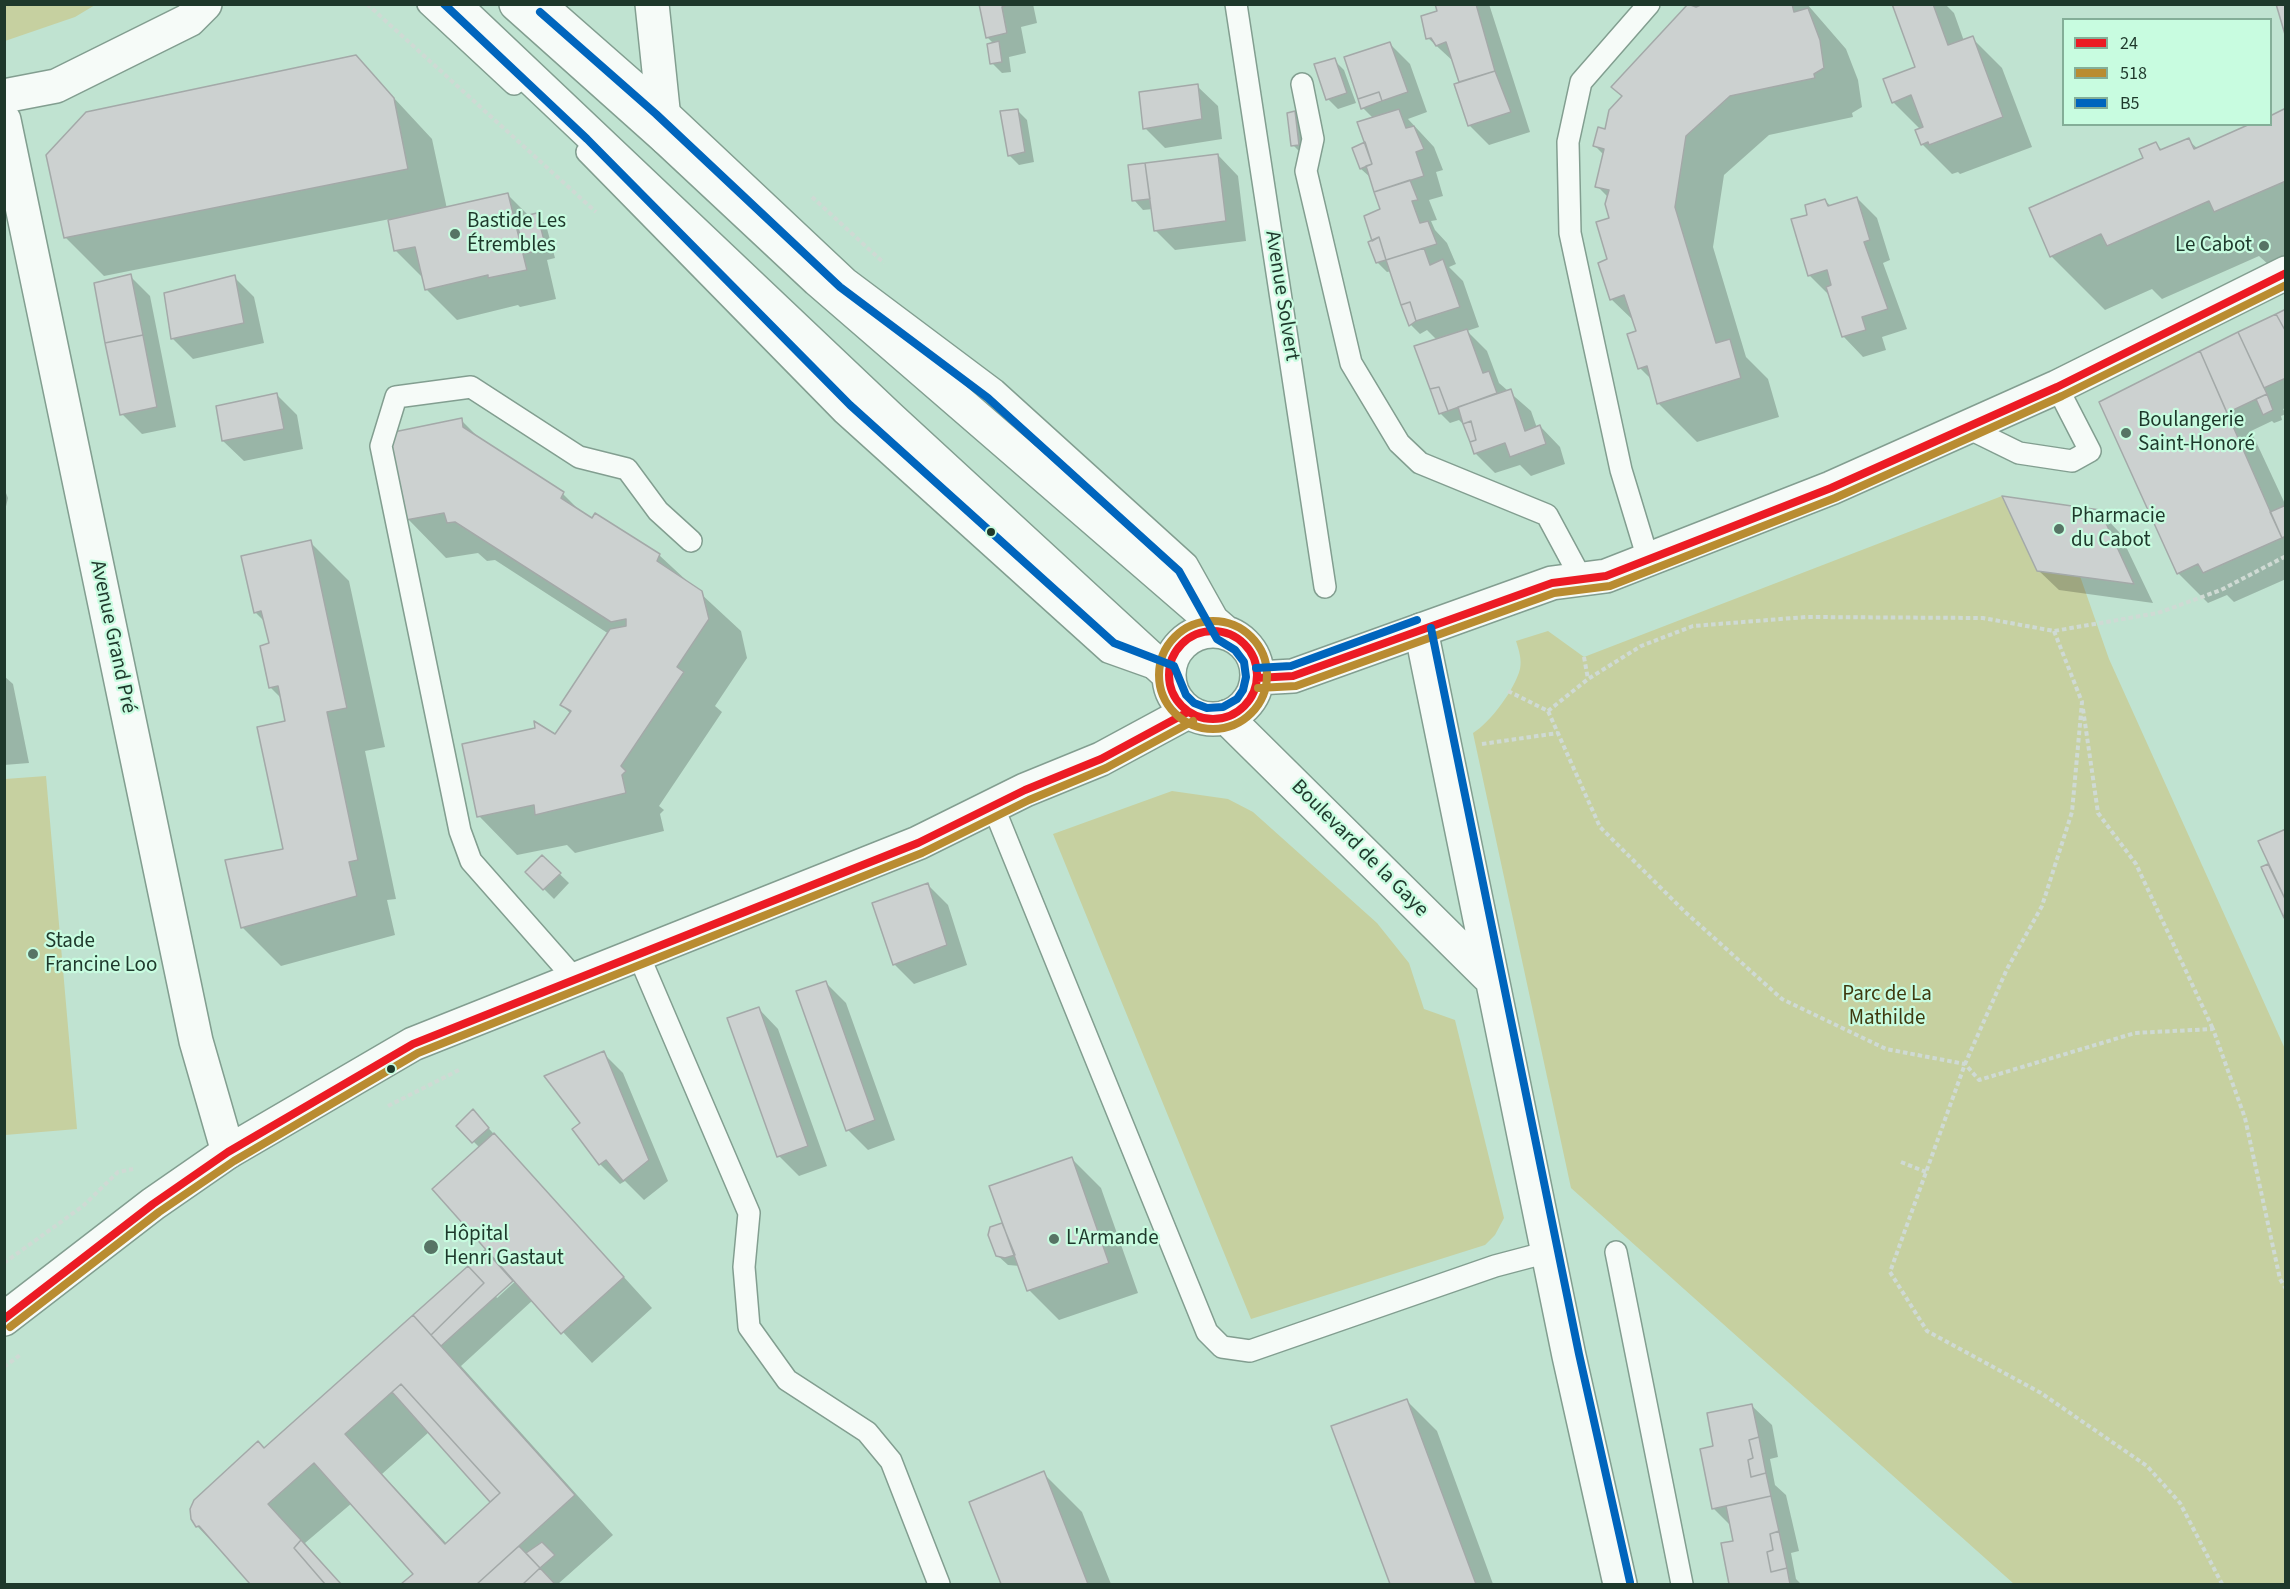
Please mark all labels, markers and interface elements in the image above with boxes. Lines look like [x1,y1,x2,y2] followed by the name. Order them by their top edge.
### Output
[2062,18,2272,126] legend
[2120,31,2138,56] text: 24
[2120,61,2147,86] text: 518
[2120,91,2140,116] text: B5
[467,209,566,259] place label: Bastide Les Étrembles
[448,227,462,241] marker: Bastide Les Étrembles
[1258,229,1304,363] street label: Avenue Solvert
[2175,233,2252,259] place label: Le Cabot
[2257,239,2271,253] marker: Le Cabot
[2138,408,2255,458] place label: Boulangerie Saint-Honoré
[2119,426,2133,440] marker: Boulangerie Saint-Honoré
[2071,504,2165,554] place label: Pharmacie du Cabot
[2052,522,2066,536] marker: Pharmacie du Cabot
[985,526,997,538] unlabelled marker
[83,558,141,716] street label: Avenue Grand Pré
[1285,775,1433,923] street label: Boulevard de la Gaye
[45,929,157,979] place label: Stade Francine Loo
[26,947,40,961] marker: Stade Francine Loo
[1842,982,1932,1032] park label: Parc de La Mathilde
[385,1063,397,1075] unlabelled marker
[444,1222,564,1272] place label: Hôpital Henri Gastaut
[1066,1226,1159,1252] place label: L'Armande
[1047,1232,1061,1246] marker: L'Armande
[422,1238,440,1256] marker: Hôpital Henri Gastaut

